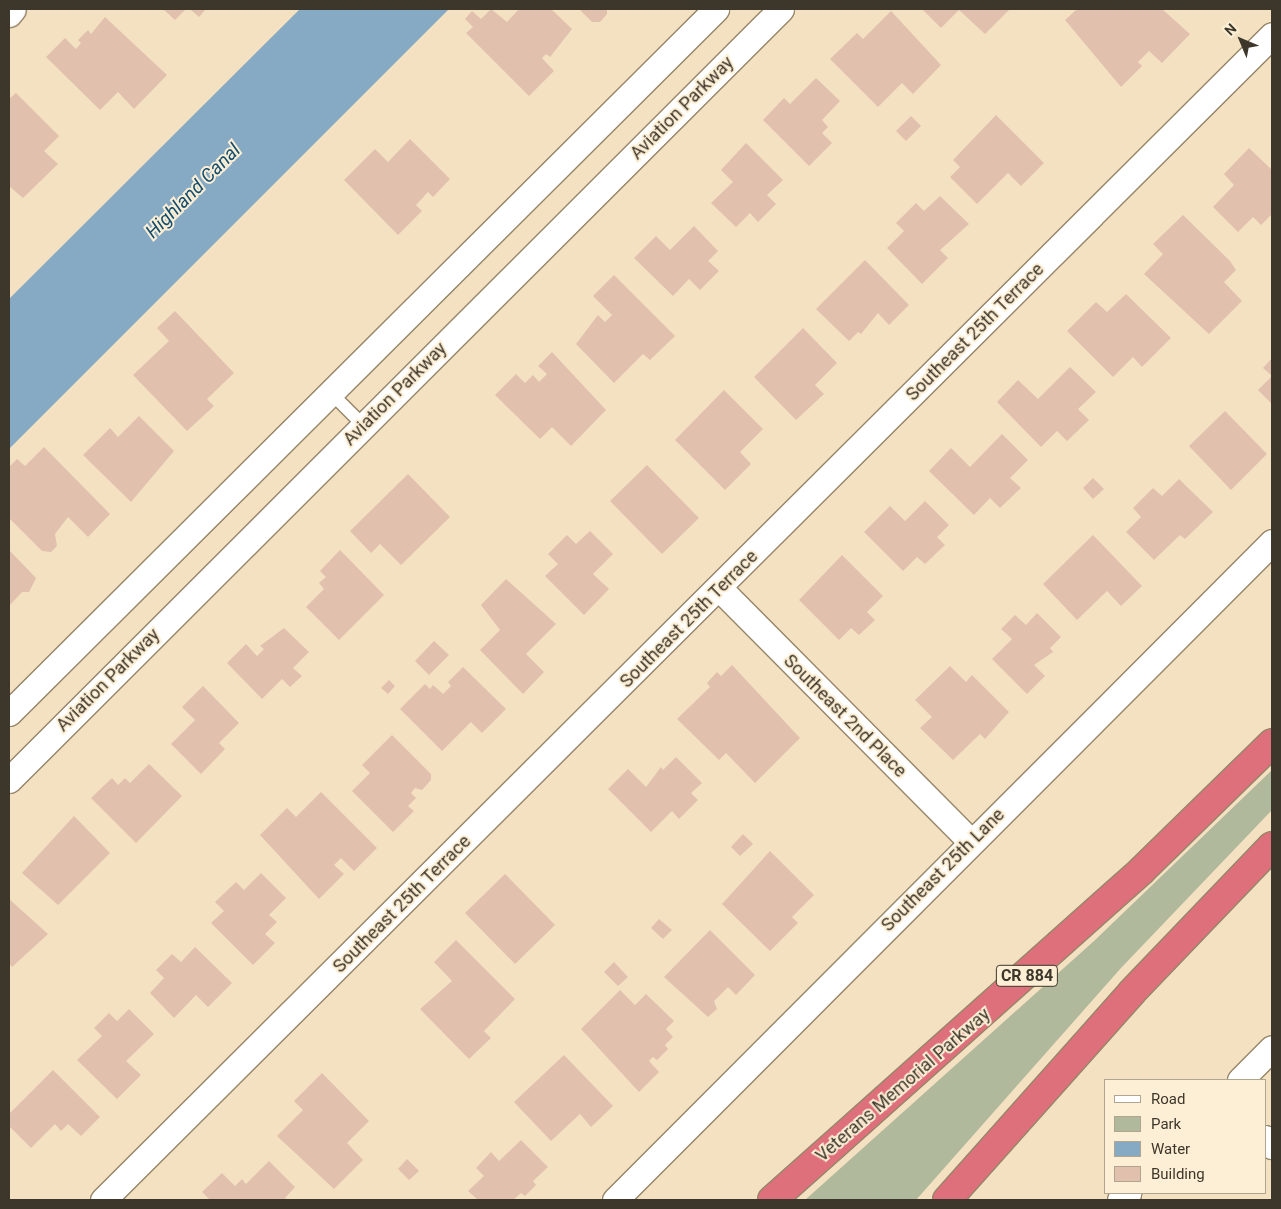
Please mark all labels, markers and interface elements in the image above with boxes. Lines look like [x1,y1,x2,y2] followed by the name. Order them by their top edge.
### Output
[1216,15,1266,65] north arrow
[1221,20,1240,39] text: N
[626,52,738,164] street label: Aviation Parkway
[141,139,245,243] water label: Highland Canal
[902,259,1048,405] street label: Southeast 25th Terrace
[339,338,451,450] street label: Aviation Parkway
[616,546,762,692] street label: Southeast 25th Terrace
[52,624,164,736] street label: Aviation Parkway
[779,650,911,782] street label: Southeast 2nd Place
[877,804,1009,936] street label: Southeast 25th Lane
[329,831,475,977] street label: Southeast 25th Terrace
[996,962,1058,989] road number: CR 884
[812,1003,994,1167] street label: Veterans Memorial Parkway
[1104,1079,1266,1194] legend
[1151,1090,1185,1108] text: Road
[1151,1115,1181,1133] text: Park
[1151,1140,1190,1158] text: Water
[1151,1165,1205,1183] text: Building

